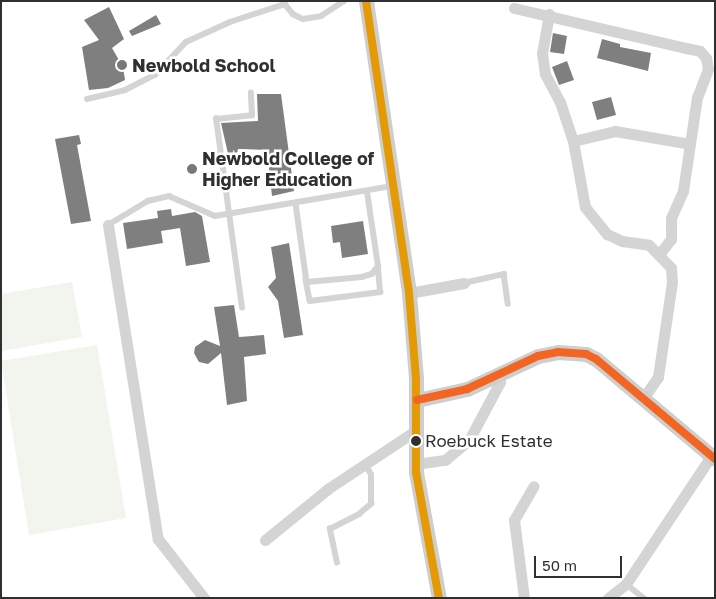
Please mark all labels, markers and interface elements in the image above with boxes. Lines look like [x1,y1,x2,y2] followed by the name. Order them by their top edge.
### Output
[132,54,275,76] place label: Newbold School
[116,59,128,71] marker: Newbold School
[202,148,374,190] place label: Newbold College of Higher Education
[186,163,198,175] marker: Newbold College of Higher Education
[425,431,553,451] place label: Roebuck Estate
[411,436,421,446] marker: Roebuck Estate
[536,546,624,578] scale bar
[542,556,577,574] text: 50 m

